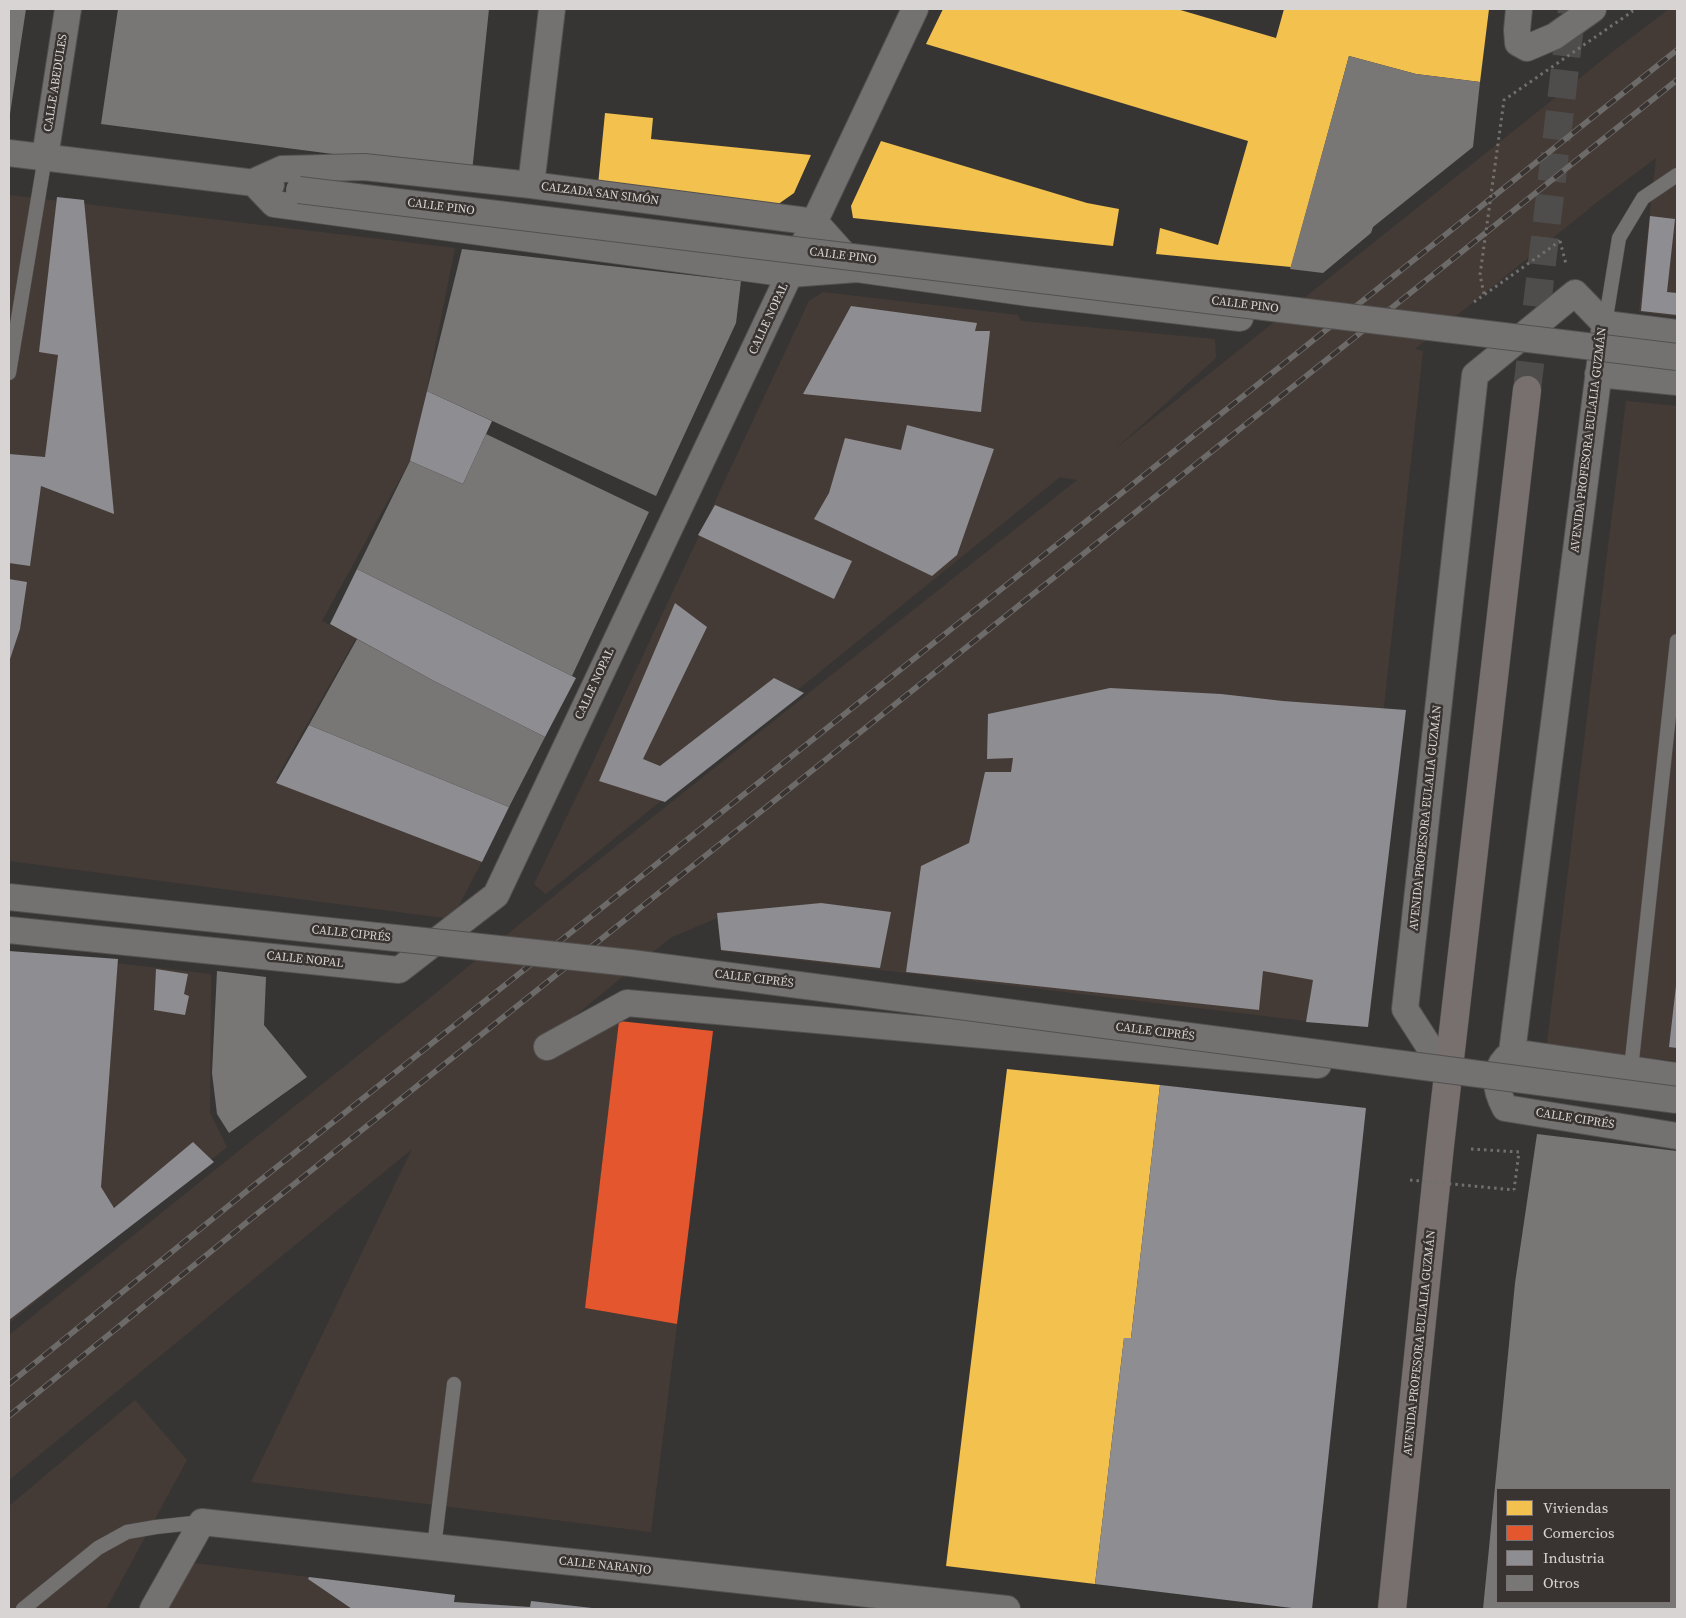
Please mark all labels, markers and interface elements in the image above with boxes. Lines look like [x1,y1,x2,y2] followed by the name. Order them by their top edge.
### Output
[41,33,71,133] street label: CALLE ABEDULES
[540,180,660,208] street label: CALZADA SAN SIMÓN
[406,196,476,218] street label: CALLE PINO
[808,245,878,267] street label: CALLE PINO
[746,281,792,357] street label: CALLE NOPAL
[1210,294,1280,316] street label: CALLE PINO
[1568,327,1610,553] street label: AVENIDA PROFESORA EULALIA GUZMÁN
[572,646,618,722] street label: CALLE NOPAL
[1407,704,1445,932] street label: AVENIDA PROFESORA EULALIA GUZMÁN
[311,923,391,945] street label: CALLE CIPRÉS
[266,949,344,971] street label: CALLE NOPAL
[714,967,794,991] street label: CALLE CIPRÉS
[1115,1020,1195,1044] street label: CALLE CIPRÉS
[1535,1106,1615,1132] street label: CALLE CIPRÉS
[1401,1229,1439,1457] street label: AVENIDA PROFESORA EULALIA GUZMÁN
[1496,1488,1671,1603] legend
[1543,1497,1608,1518] text: Viviendas
[1543,1522,1615,1543] text: Comercios
[1543,1547,1605,1568] text: Industria
[558,1554,652,1578] street label: CALLE NARANJO
[1543,1572,1579,1593] text: Otros

